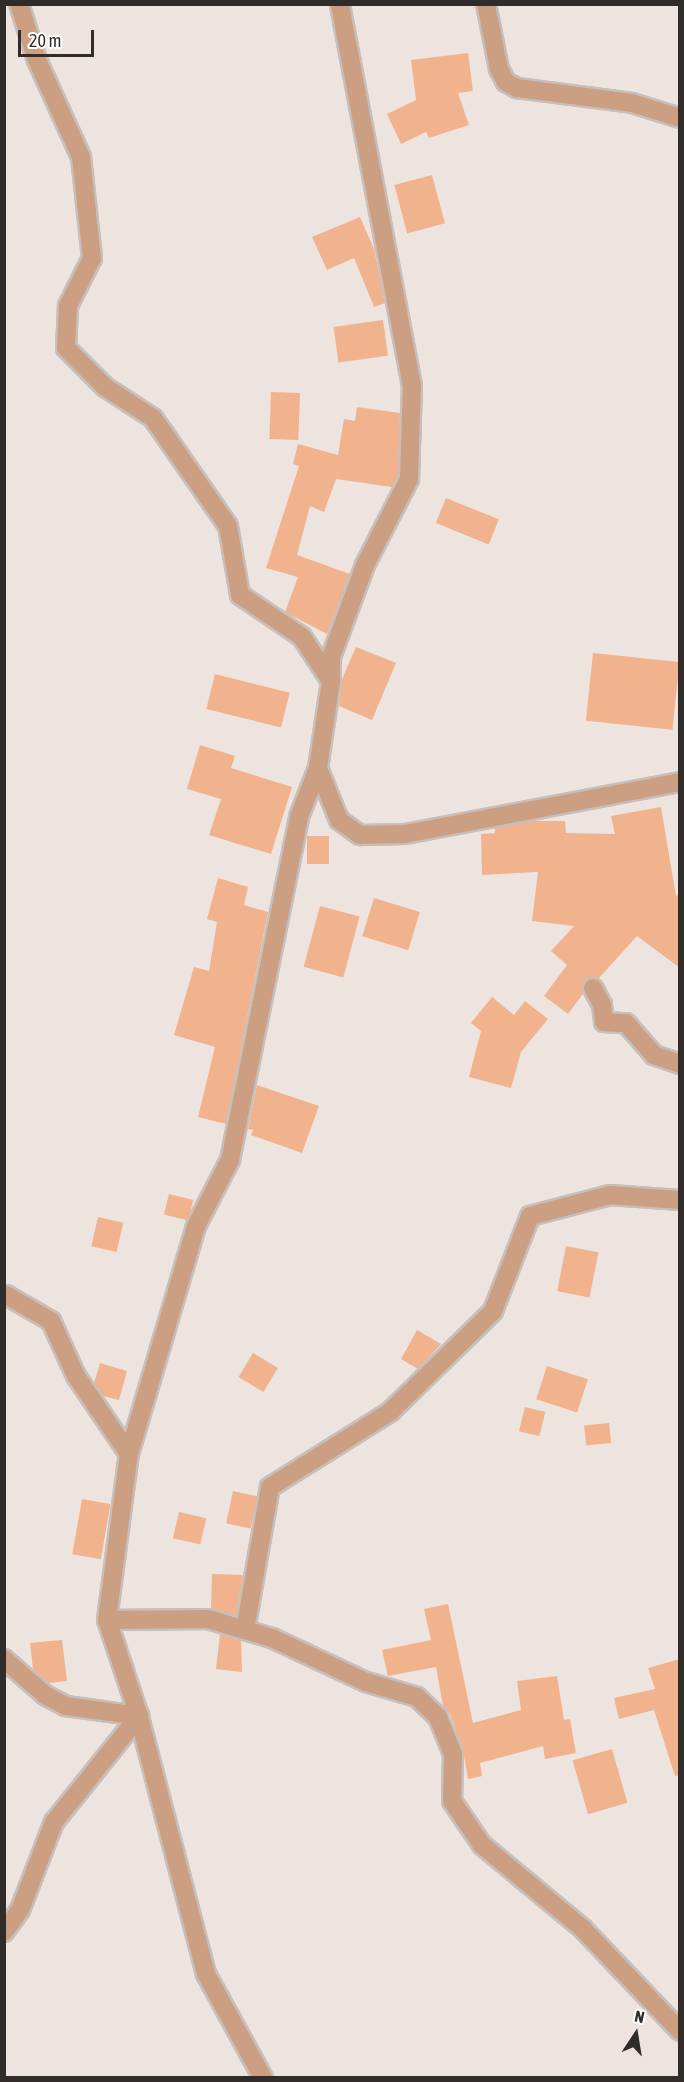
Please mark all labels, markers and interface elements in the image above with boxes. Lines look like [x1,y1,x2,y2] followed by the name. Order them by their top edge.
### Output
[21,18,98,56] scale bar
[29,30,61,51] text: 20 m
[606,2004,666,2064] north arrow
[633,2007,646,2026] text: N

